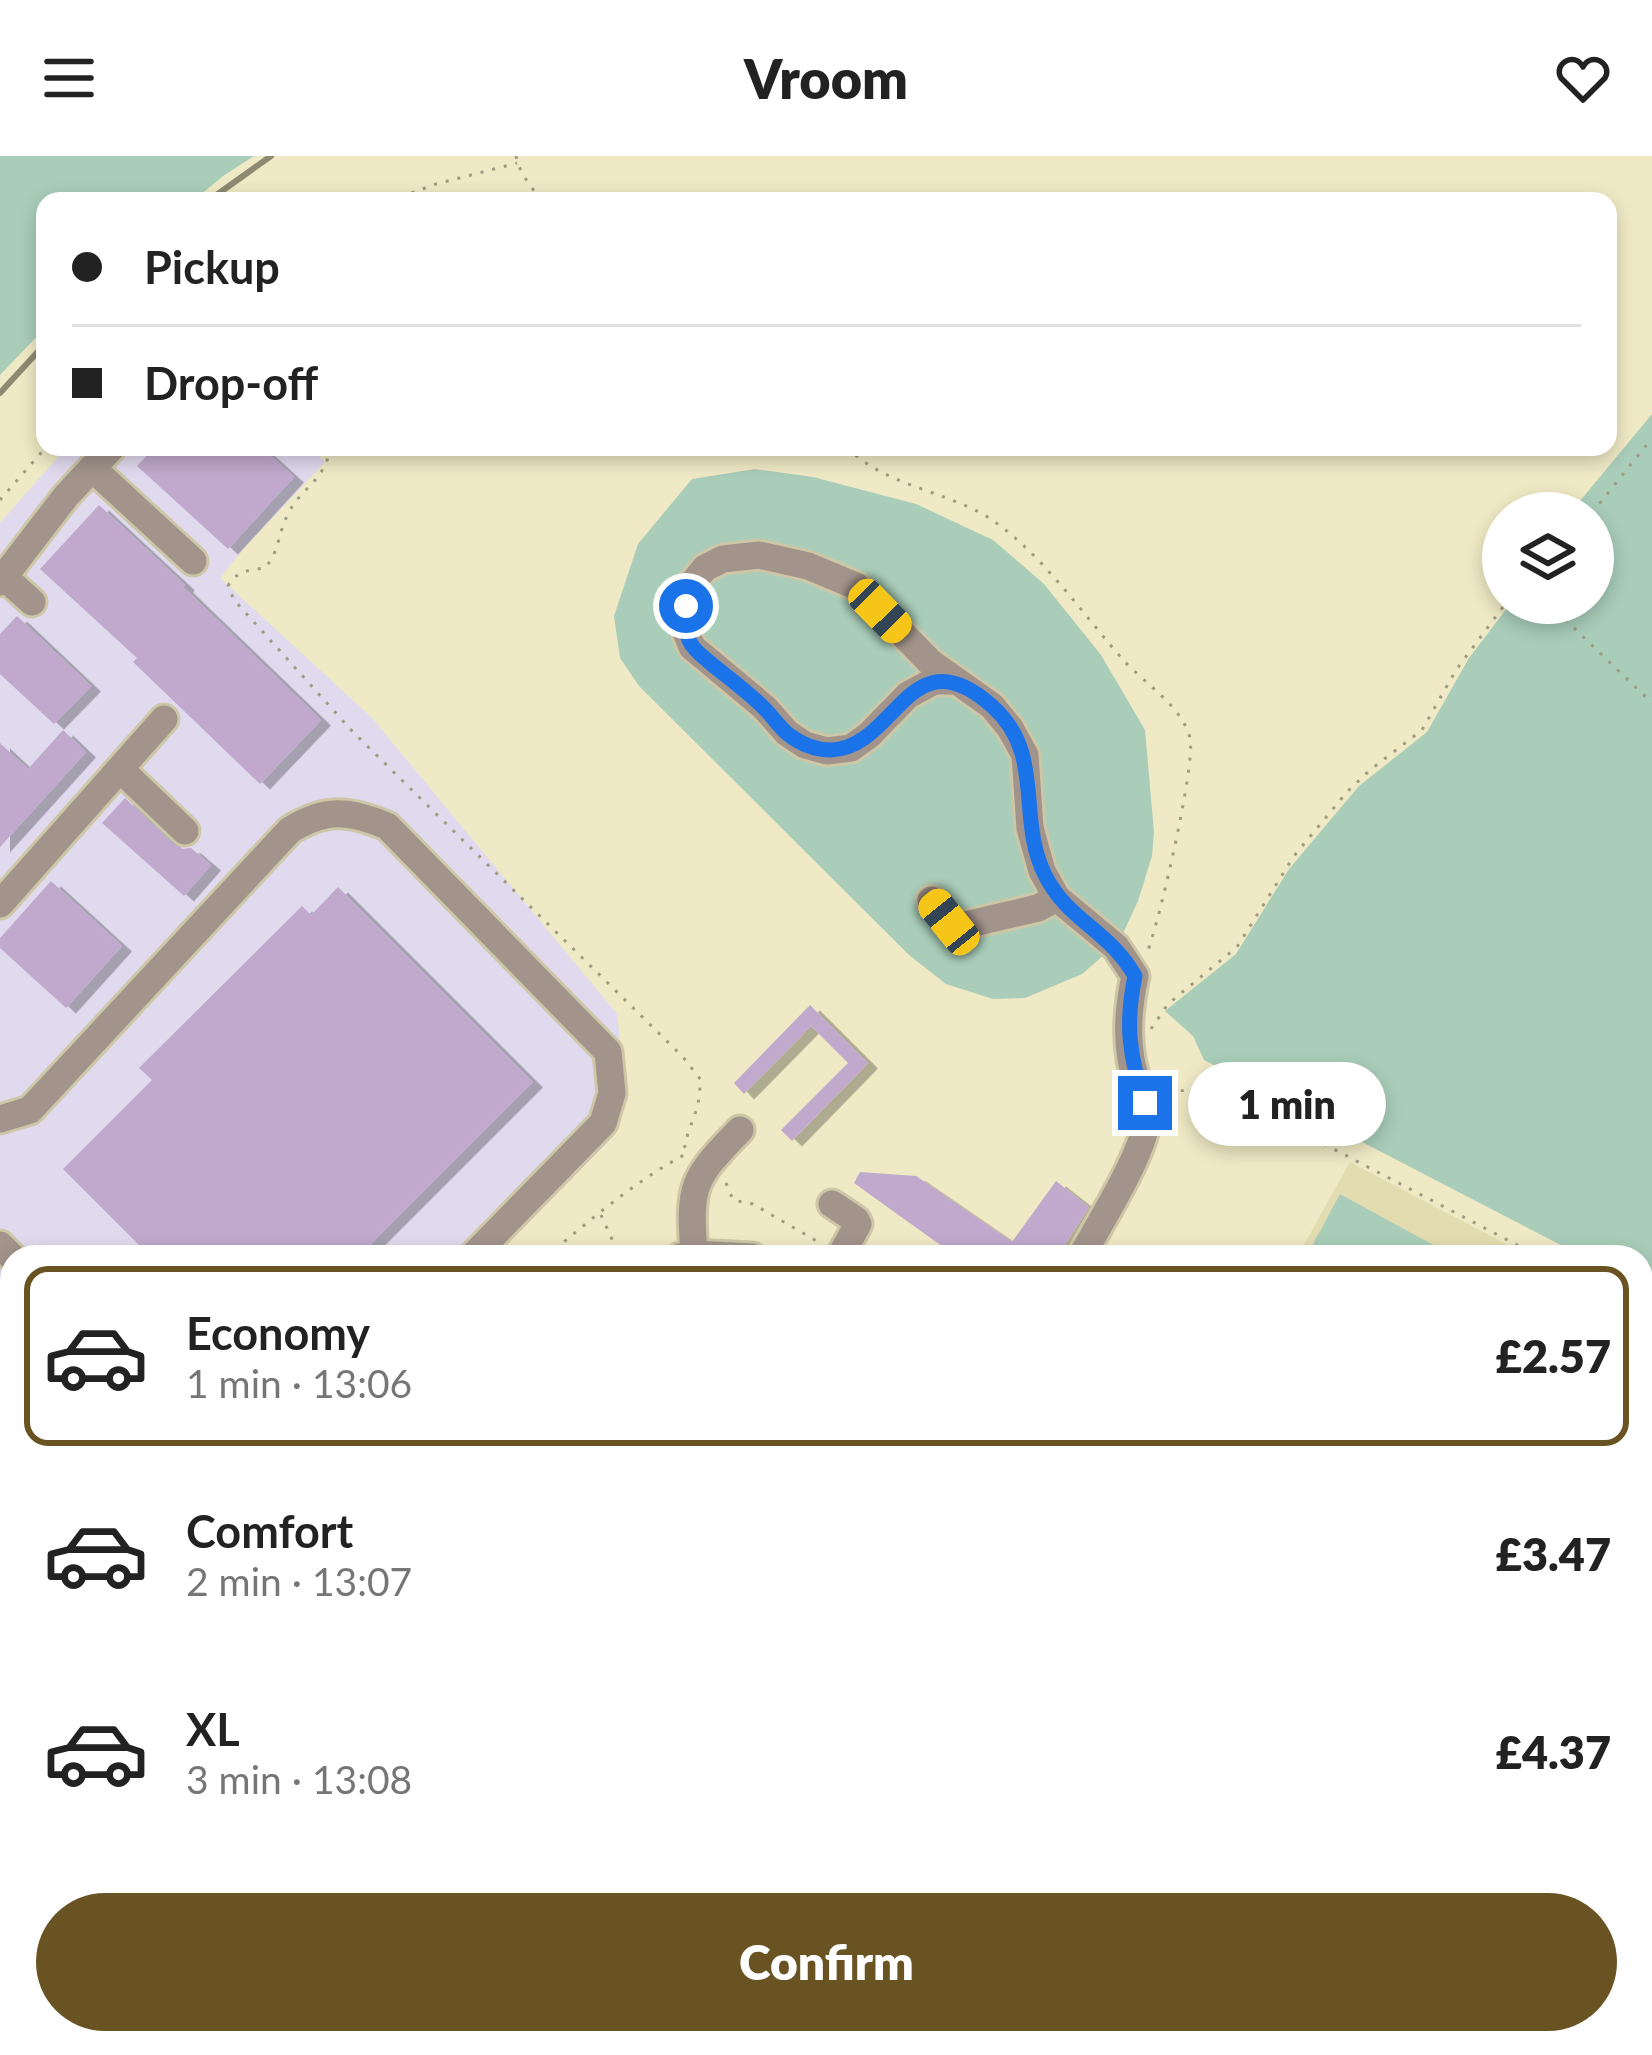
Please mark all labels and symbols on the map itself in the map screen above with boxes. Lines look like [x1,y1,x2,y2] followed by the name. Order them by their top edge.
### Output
[842,573,918,649] car
[659,579,713,633] route start
[912,883,986,961] car
[1187,1061,1385,1145] callout: 1 min
[1118,1076,1172,1130] route end

